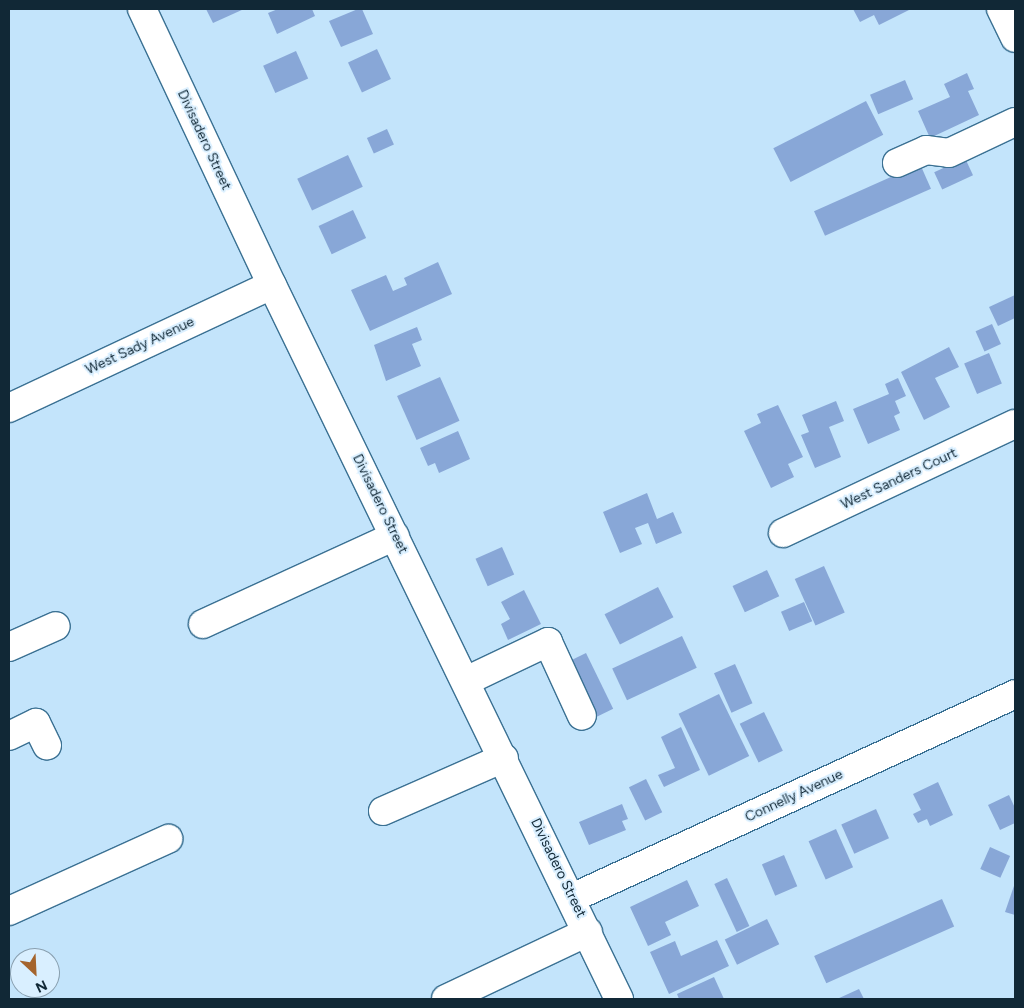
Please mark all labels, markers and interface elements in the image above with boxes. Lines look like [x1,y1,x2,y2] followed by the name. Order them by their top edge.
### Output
[173,87,235,193] street label: Divisadero Street
[83,313,197,379] street label: West Sady Avenue
[838,445,960,513] street label: West Sanders Court
[349,452,411,556] street label: Divisadero Street
[743,766,845,826] street label: Connelly Avenue
[527,816,589,920] street label: Divisadero Street
[10,948,60,998] north arrow
[33,976,50,996] text: N

